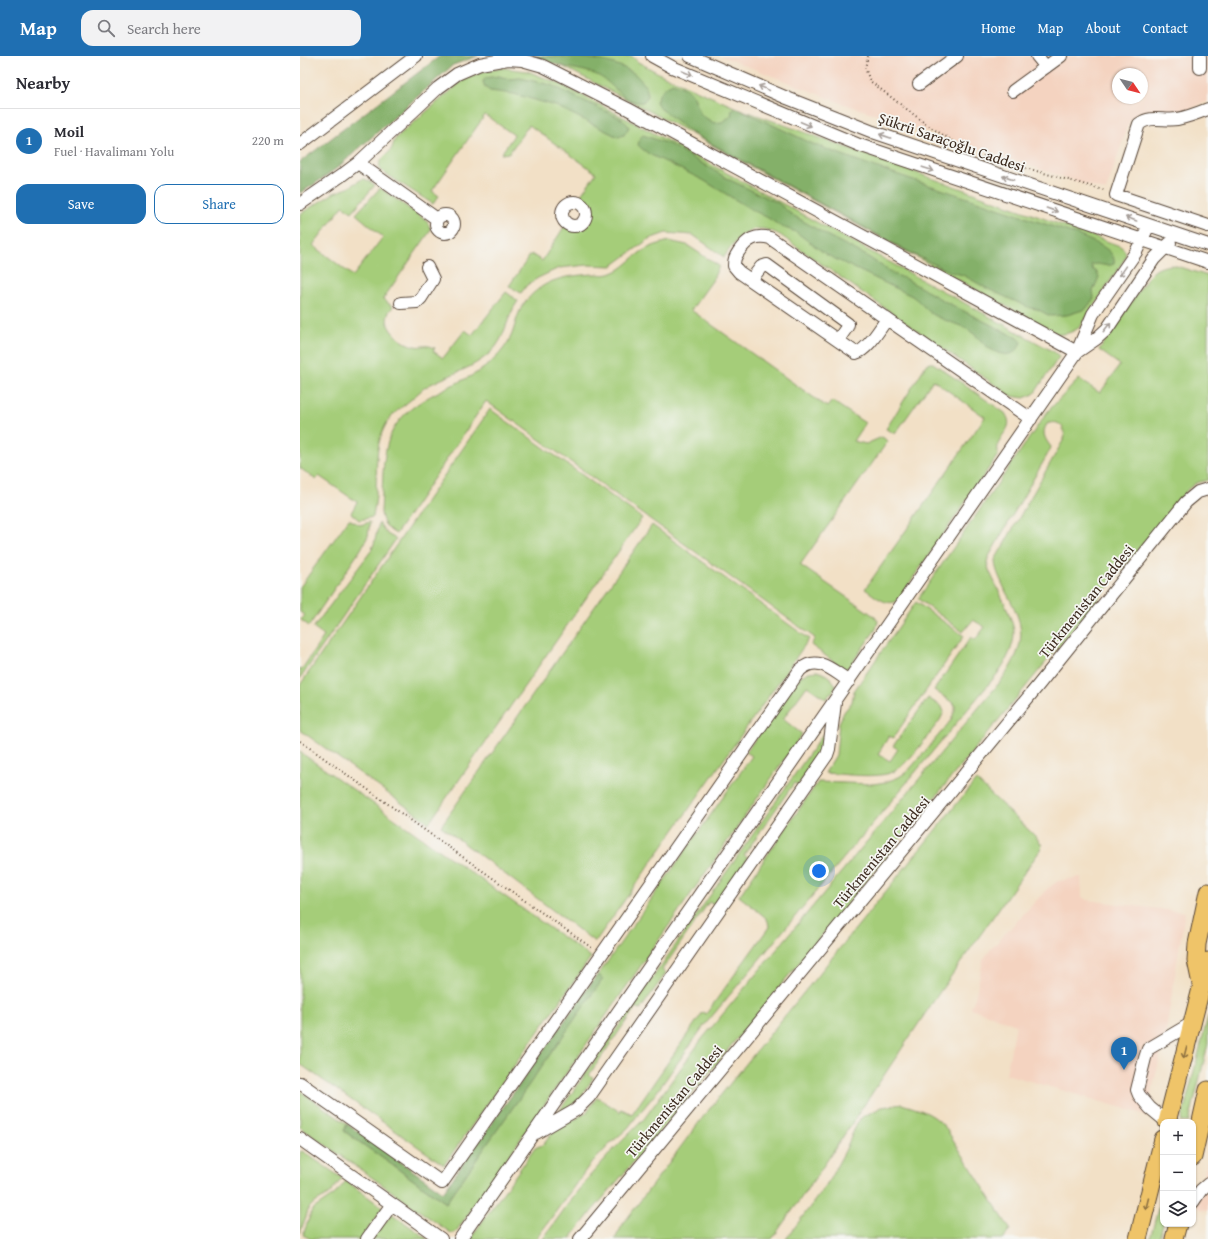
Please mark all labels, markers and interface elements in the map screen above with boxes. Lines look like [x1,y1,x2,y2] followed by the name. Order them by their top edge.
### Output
[81,10,361,46] search box
[20,14,57,42] text: Map
[95,17,117,39] icon: search
[127,18,201,39] text: Search here
[981,18,1016,38] text: Home
[1038,18,1063,38] text: Map
[1085,18,1121,38] text: About
[1143,18,1188,38] text: Contact
[1112,68,1148,104] north arrow
[16,70,70,95] text: Nearby
[680,70,692,77] one-way arrow
[758,84,770,92] one-way arrow
[876,107,1028,177] street label: Şükrü Saraçoğlu Caddesi
[54,121,84,142] text: Moil
[800,121,812,128] one-way arrow
[26,131,32,150] text: 1
[252,131,284,150] text: 220 m
[879,132,892,139] one-way arrow
[54,142,174,161] text: Fuel · Havalimanı Yolu
[922,165,934,173] one-way arrow
[1002,173,1014,181] one-way arrow
[16,184,146,224] button: Save
[154,184,284,224] button: Share
[1045,207,1058,214] one-way arrow
[1125,215,1138,222] one-way arrow
[1119,265,1127,276] one-way arrow
[1103,322,1112,333] one-way arrow
[1034,540,1138,662] street label: Türkmenistan Caddesi
[828,791,934,913] street label: Türkmenistan Caddesi
[809,861,829,881] your location
[1111,1037,1137,1070] pin: 1
[621,1040,727,1162] street label: Türkmenistan Caddesi
[1180,1047,1188,1060] one-way arrow
[1160,1119,1196,1227] map controls
[1160,1119,1196,1155] button: +
[1160,1155,1196,1191] button: −
[1160,1191,1196,1227] button: layers
[1142,1197,1150,1210] one-way arrow

